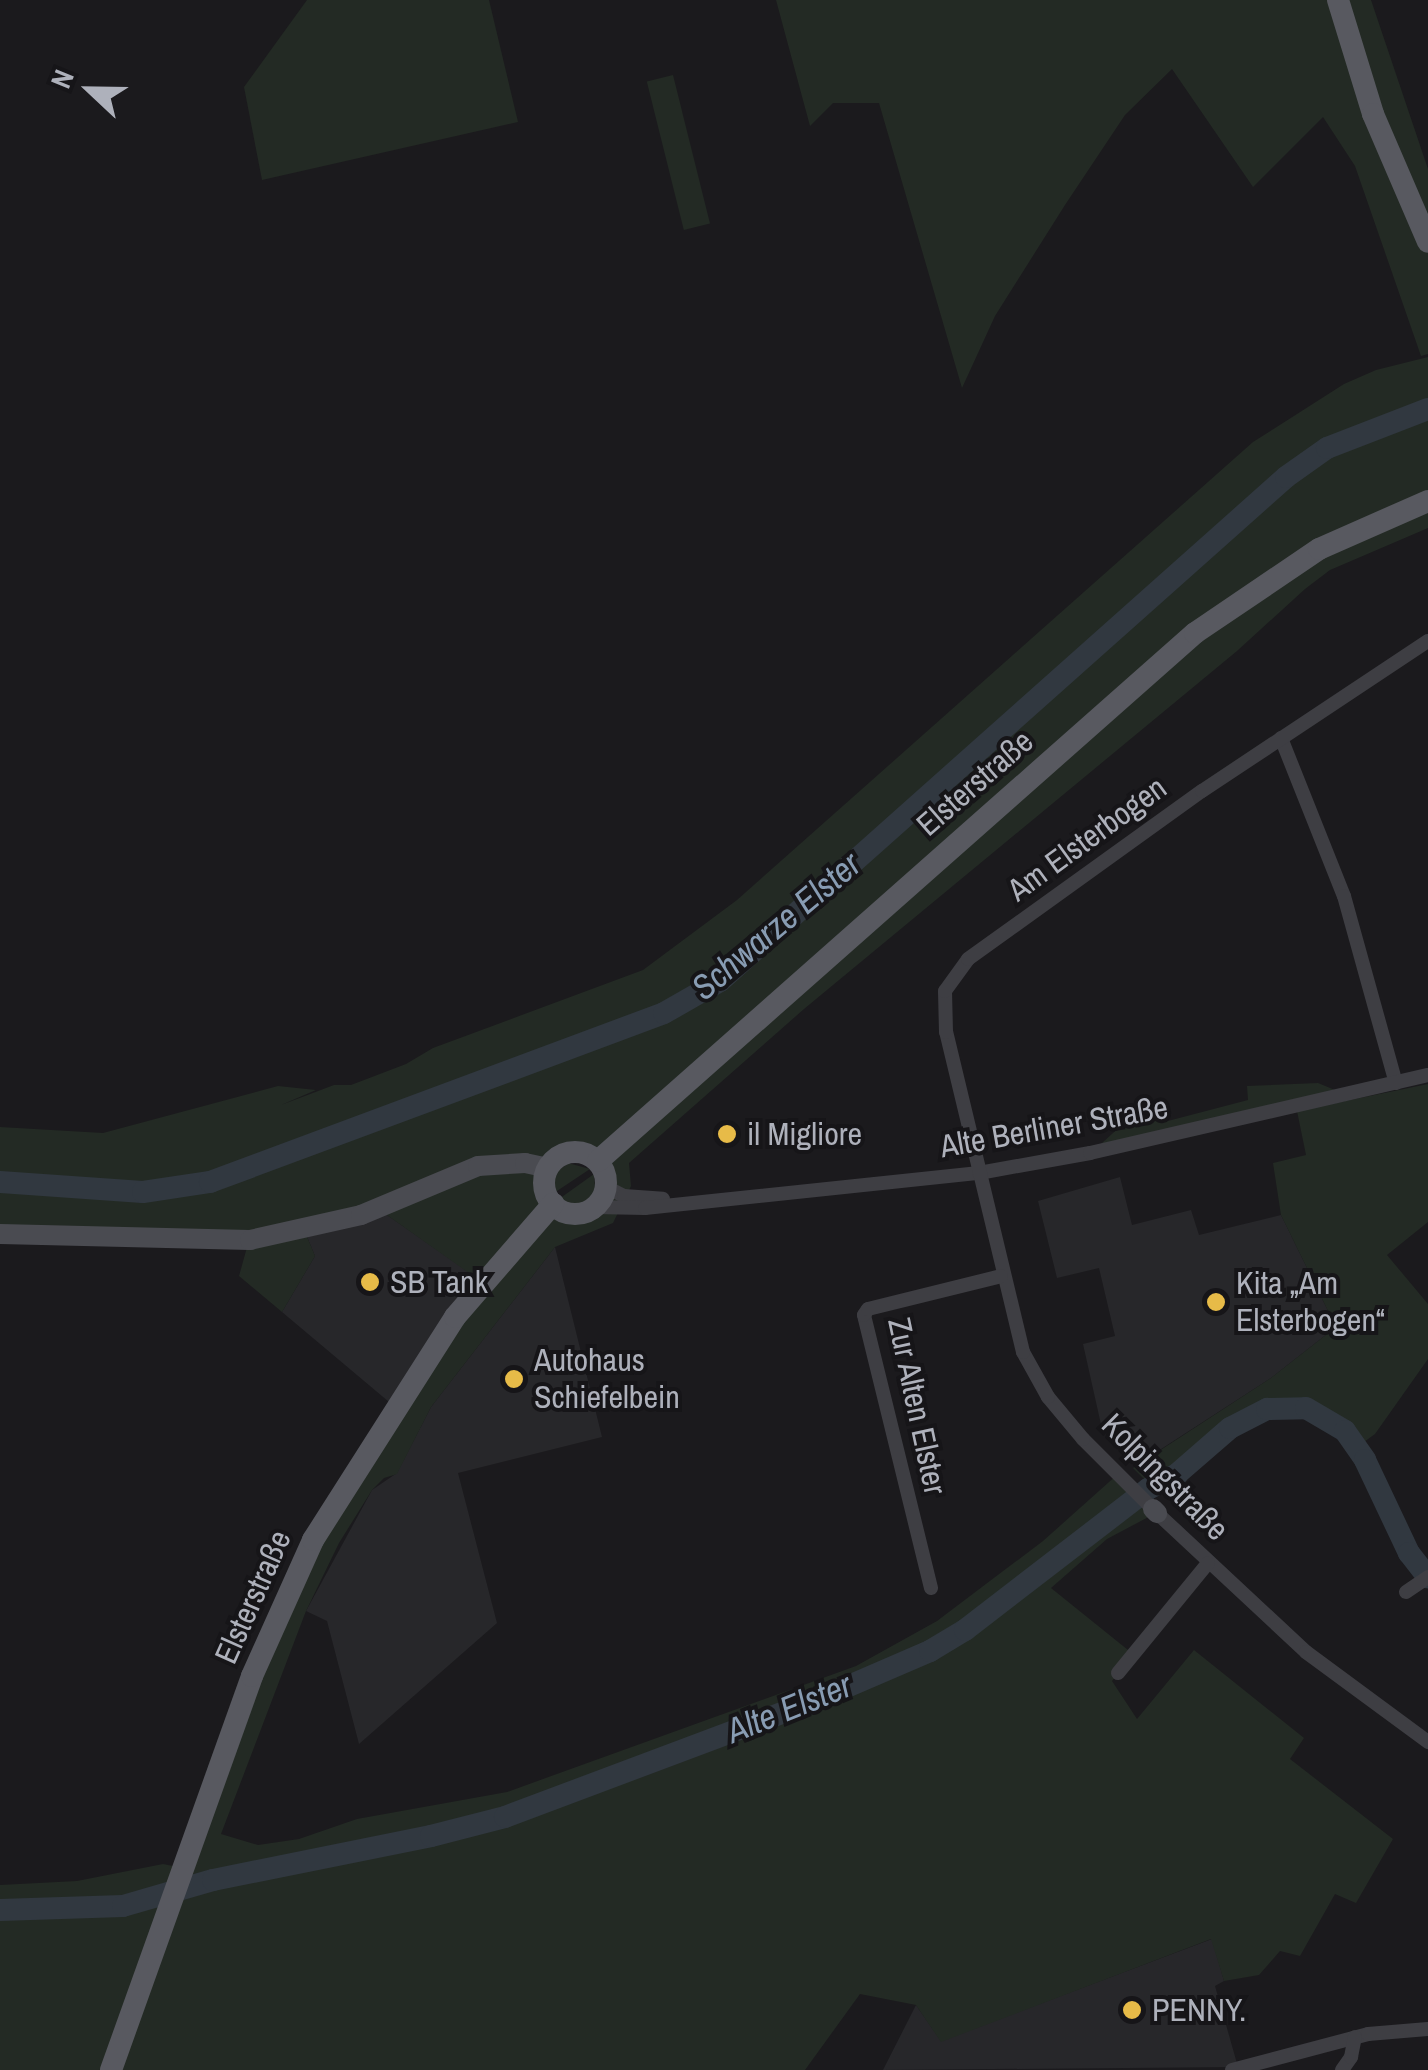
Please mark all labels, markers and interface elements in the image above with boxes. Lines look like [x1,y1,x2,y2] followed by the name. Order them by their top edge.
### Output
[40,40,140,140] north arrow
[41,64,83,94] text: N
[909,722,1041,844] street label: Elsterstraße
[1000,769,1174,909] street label: Am Elsterbogen
[683,843,869,1009] water label: Schwarze Elster
[937,1088,1171,1166] street label: Alte Berliner Straße
[747,1115,862,1153] place label: il Migliore
[716,1123,738,1145] marker: il Migliore
[390,1263,488,1301] place label: SB Tank
[1236,1265,1385,1340] place label: Kita „Am Elsterbogen“
[359,1271,381,1293] marker: SB Tank
[1205,1291,1227,1313] marker: Kita „Am Elsterbogen“
[879,1314,955,1498] street label: Zur Alten Elster
[534,1342,680,1417] place label: Autohaus Schiefelbein
[503,1368,525,1390] marker: Autohaus Schiefelbein
[1094,1406,1236,1548] street label: Kolpingstraße
[207,1525,299,1669] street label: Elsterstraße
[720,1664,858,1752] water label: Alte Elster
[1152,1991,1246,2029] place label: PENNY.
[1121,1999,1143,2021] marker: PENNY.

